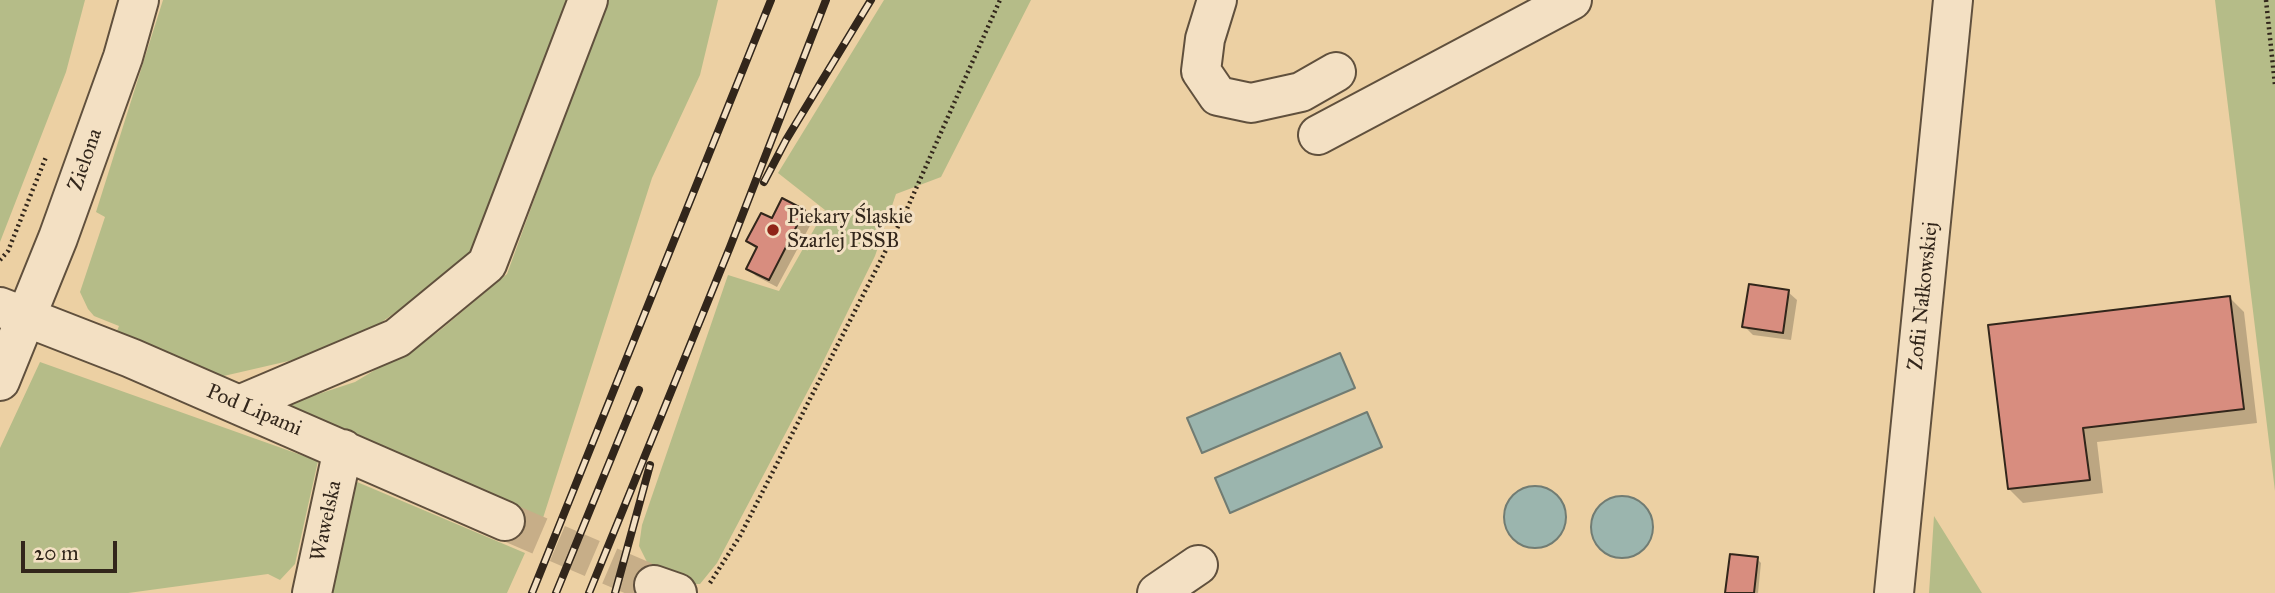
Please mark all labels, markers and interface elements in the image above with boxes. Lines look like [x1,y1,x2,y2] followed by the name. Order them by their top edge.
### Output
[64,126,108,194] street label: Zielona
[787,205,913,255] place label: Piekary Śląskie Szarlej PSSB
[1904,221,1944,371] street label: Zofii Nałkowskiej
[765,222,781,238] marker: Piekary Śląskie Szarlej PSSB
[202,380,306,442] street label: Pod Lipami
[306,478,348,564] street label: Wawelska
[24,526,121,570] scale bar
[34,540,79,566] text: 20 m

